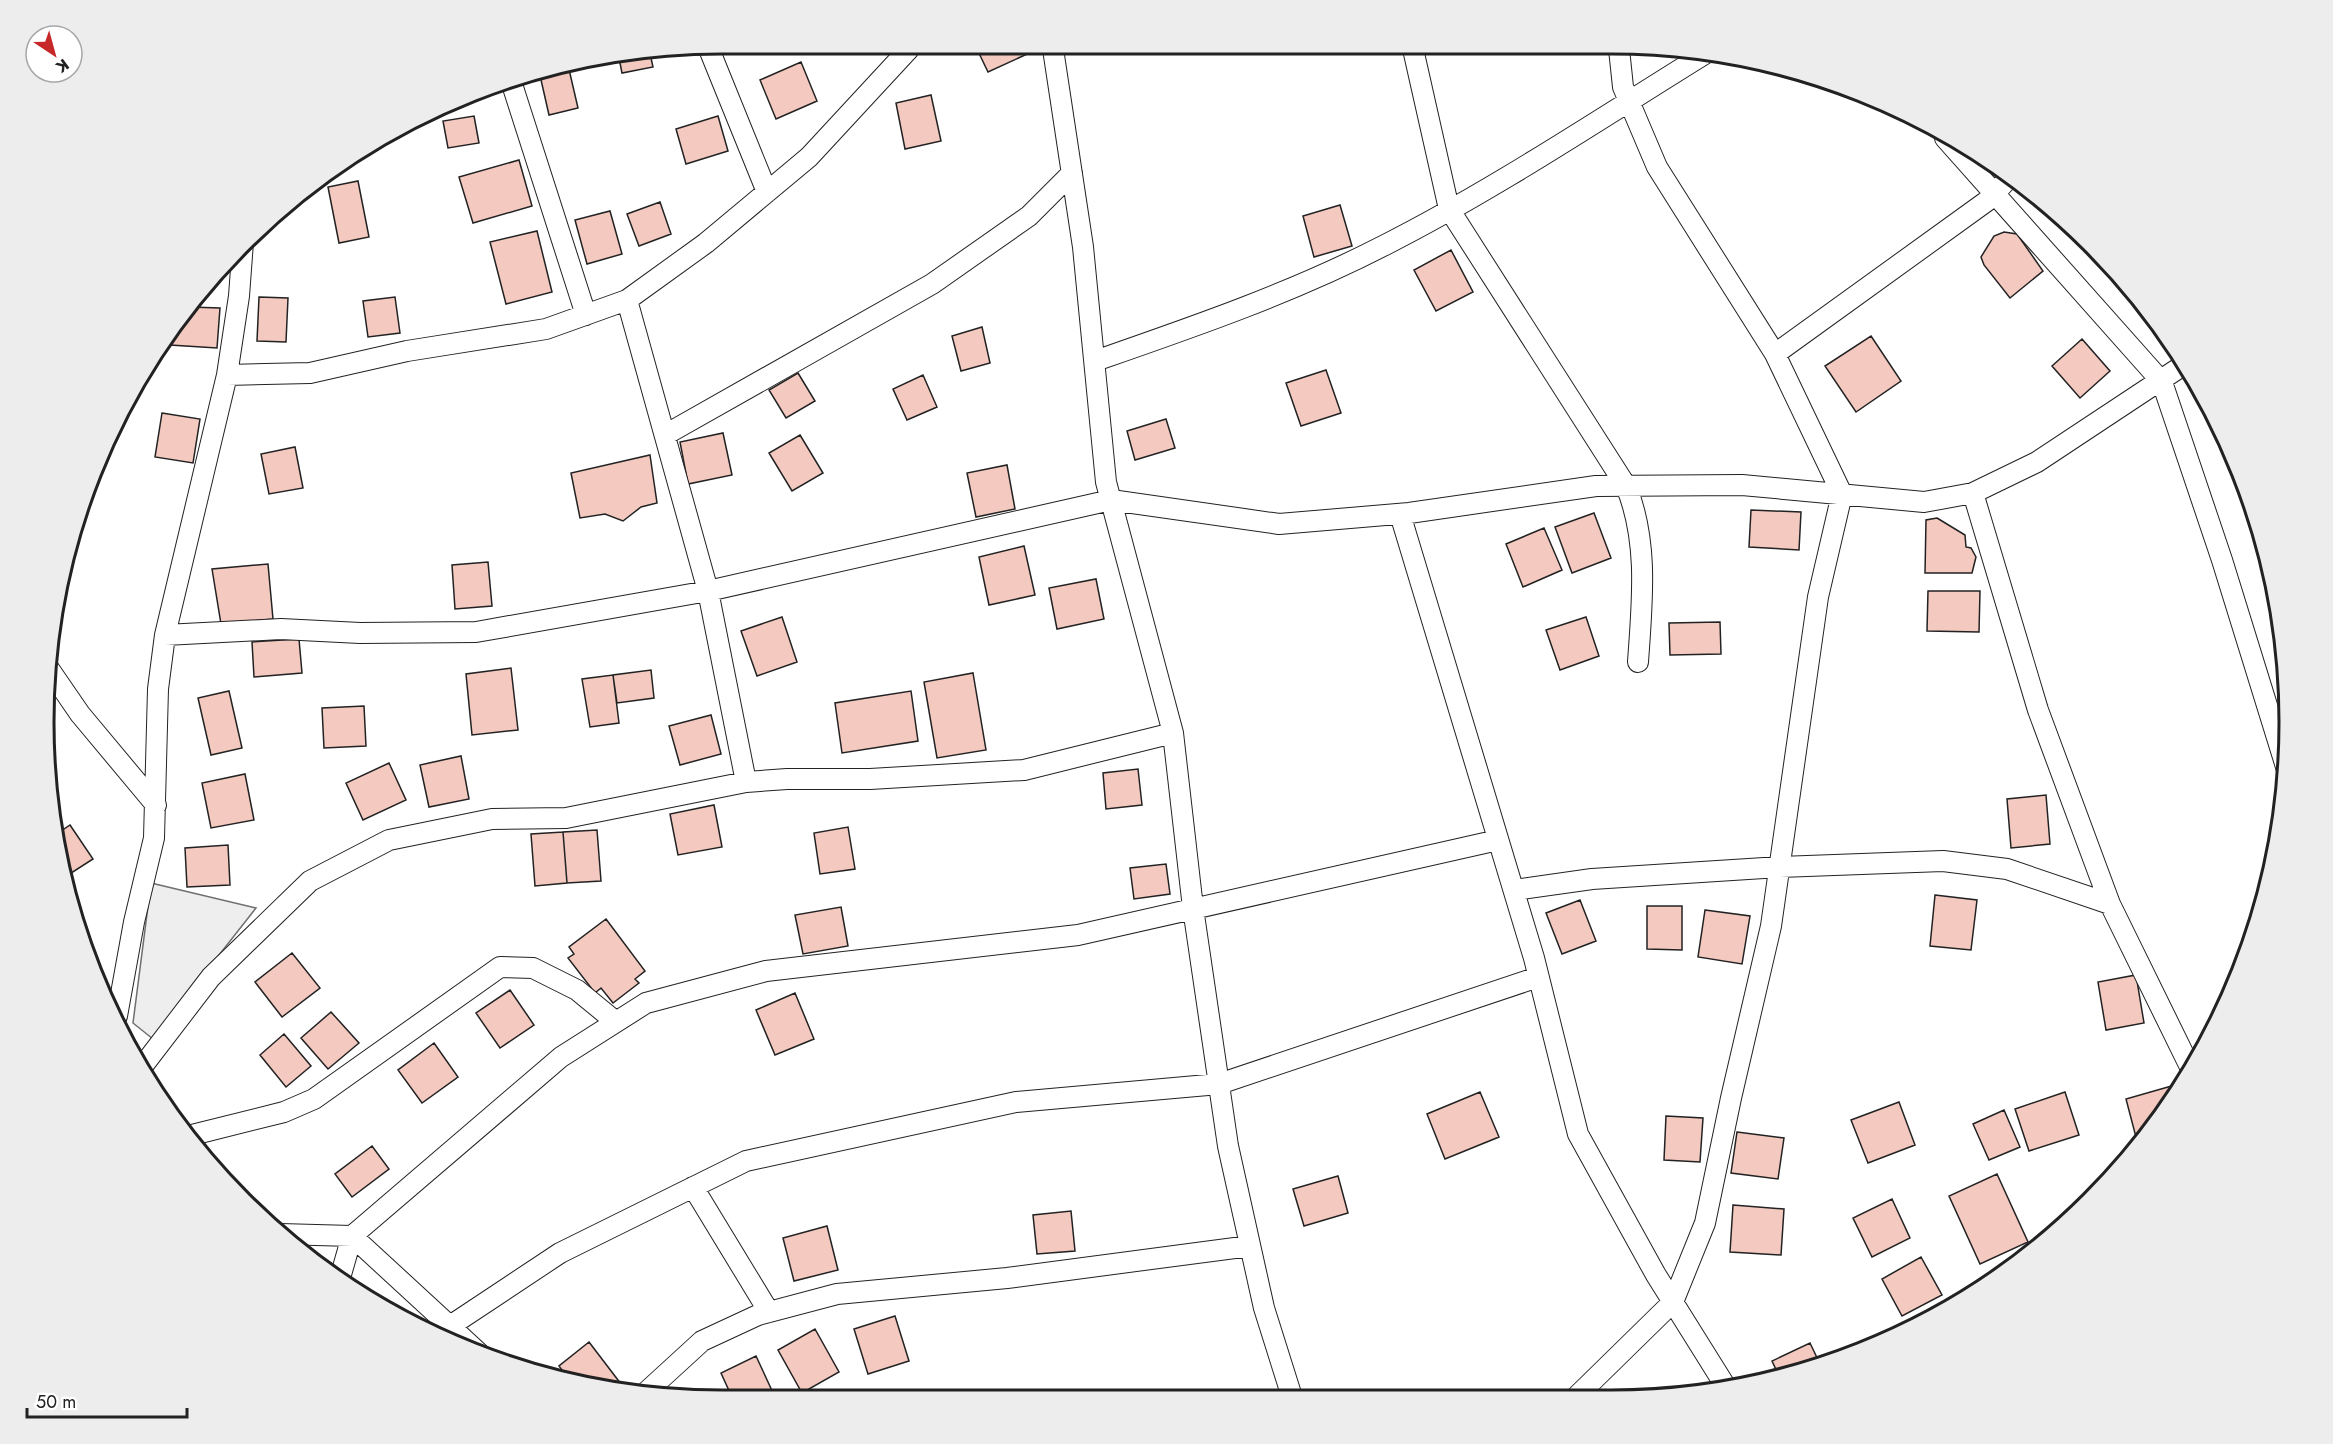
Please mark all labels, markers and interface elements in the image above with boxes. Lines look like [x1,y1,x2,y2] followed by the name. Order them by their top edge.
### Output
[24,24,84,84] north arrow
[51,53,74,79] text: K
[27,1381,188,1419] scale bar
[36,1389,76,1415] text: 50 m

